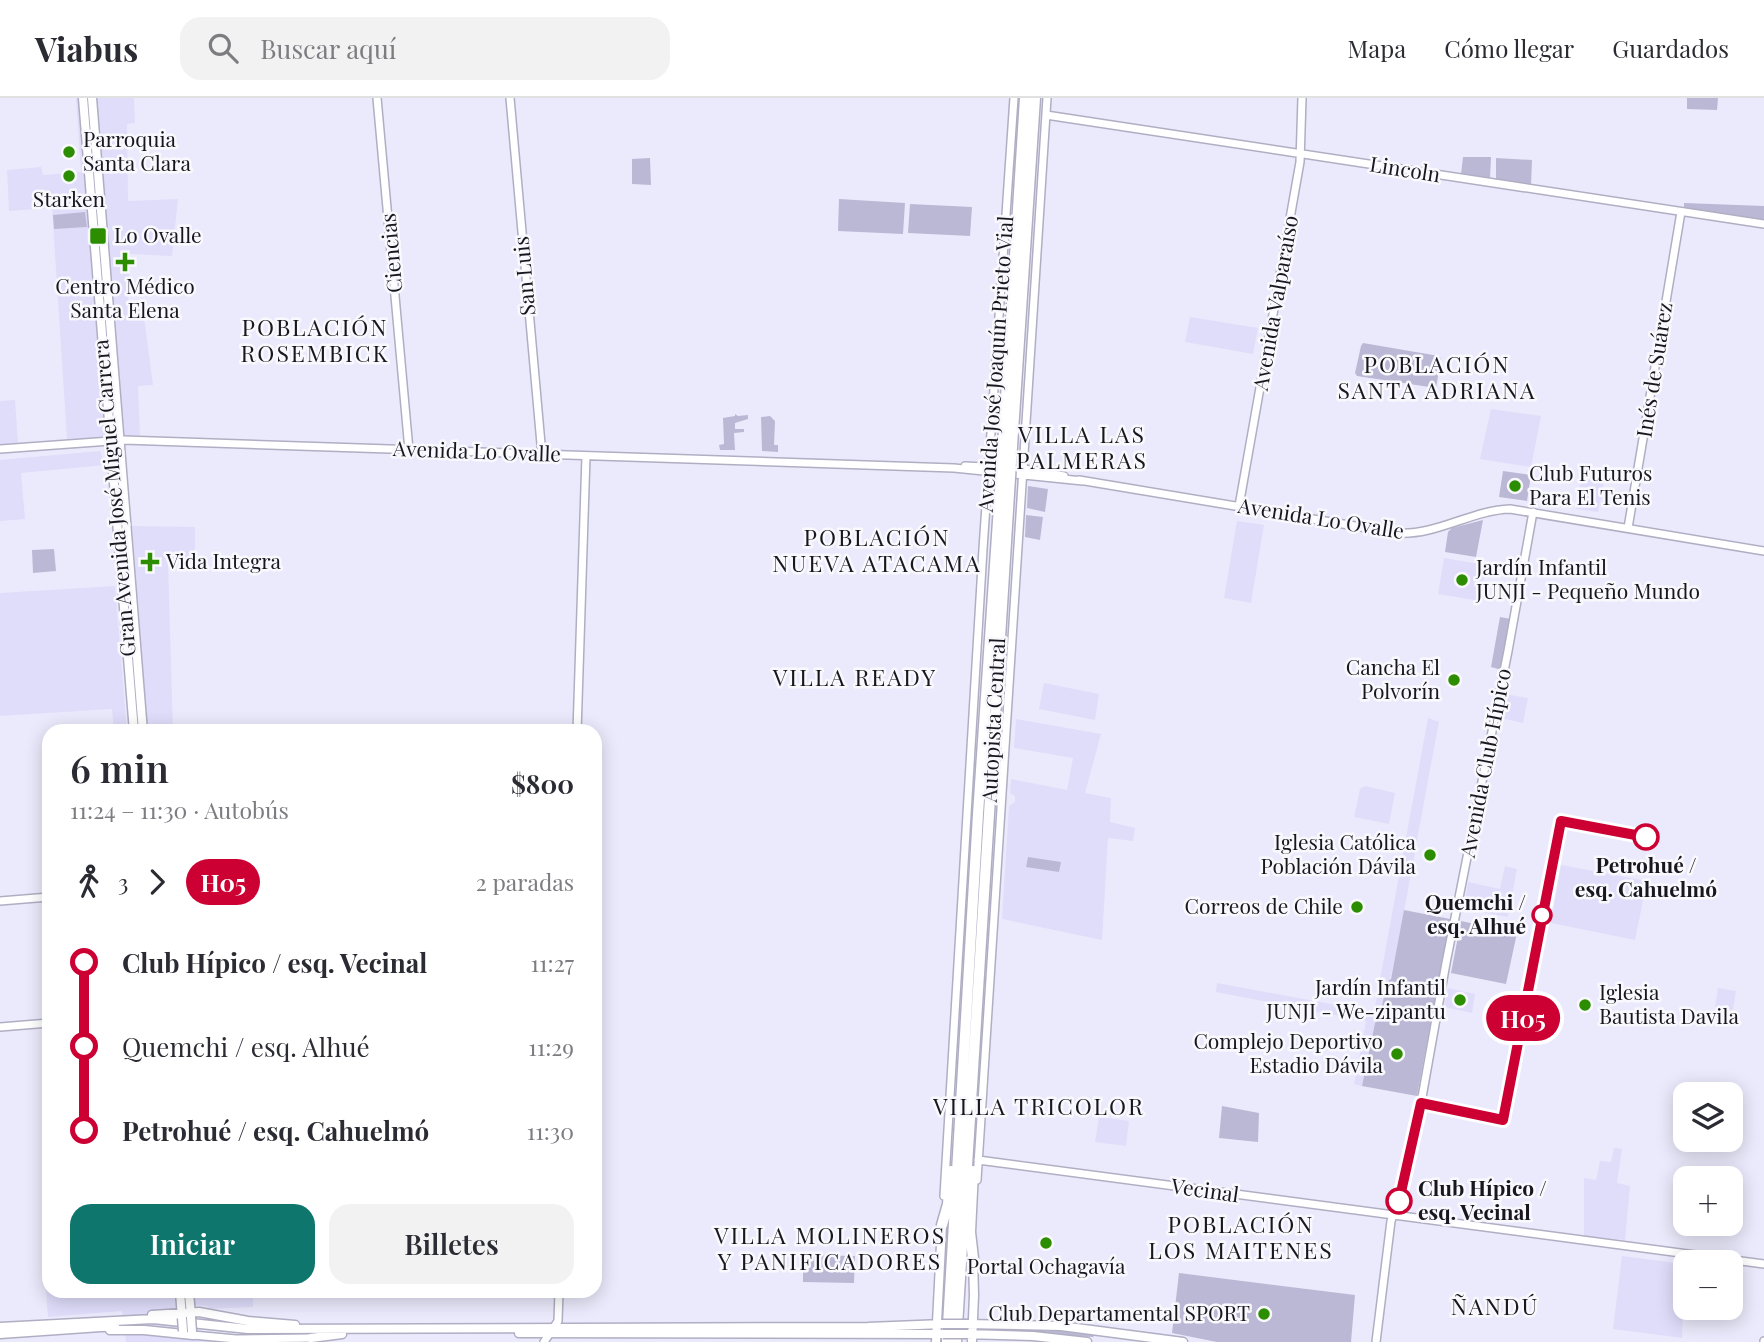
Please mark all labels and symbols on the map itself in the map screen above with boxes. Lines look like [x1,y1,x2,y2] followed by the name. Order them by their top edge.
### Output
[83,124,191,176] place label: Parroquia Santa Clara
[61,144,77,160] marker: Parroquia Santa Clara
[1368,149,1443,187] street label: Lincoln
[61,168,77,184] marker: Starken
[33,184,106,212] place label: Starken
[373,212,407,294] street label: Ciencias
[1245,213,1303,393] street label: Avenida Valparaíso
[970,215,1018,514] street label: Avenida José Joaquín Prieto Vial
[114,220,202,248] place label: Lo Ovalle
[88,226,108,246] marker: Lo Ovalle
[506,235,540,317] street label: San Luis
[115,252,135,272] marker: Centro Médico Santa Elena
[55,271,195,323] place label: Centro Médico Santa Elena
[1629,300,1678,439] street label: Inés de Suárez
[240,311,390,368] district label: POBLACIÓN ROSEMBICK
[85,338,141,658] street label: Gran Avenida José Miguel Carrera
[1338,348,1536,405] district label: POBLACIÓN SANTA ADRIANA
[1016,418,1148,475] district label: VILLA LAS PALMERAS
[392,433,561,467] street label: Avenida Lo Ovalle
[1529,458,1652,510] place label: Club Futuros Para El Tenis
[1507,478,1523,494] marker: Club Futuros Para El Tenis
[1235,490,1406,544] street label: Avenida Lo Ovalle
[772,521,982,578] district label: POBLACIÓN NUEVA ATACAMA
[165,546,282,574] place label: Vida Integra
[140,552,160,572] marker: Vida Integra
[1475,552,1700,604] place label: Jardín Infantil JUNJI - Pequeño Mundo
[1454,572,1470,588] marker: Jardín Infantil JUNJI - Pequeño Mundo
[974,637,1010,804] street label: Autopista Central
[1346,652,1440,704] place label: Cancha El Polvorín
[772,661,937,692] district label: VILLA READY
[1452,666,1516,861] street label: Avenida Club Hípico
[1446,672,1462,688] marker: Cancha El Polvorín
[1633,824,1659,850] marker: Petrohué / esq. Cahuelmó
[1260,827,1417,879] place label: Iglesia Católica Población Dávila
[1422,847,1438,863] marker: Iglesia Católica Población Dávila
[1575,850,1717,902] place label: Petrohué / esq. Cahuelmó
[1425,887,1526,939] place label: Quemchi / esq. Alhué
[1185,891,1343,919] place label: Correos de Chile
[1349,899,1365,915] marker: Correos de Chile
[1532,905,1552,925] marker: Quemchi / esq. Alhué
[1265,972,1446,1024] place label: Jardín Infantil JUNJI - We-zipantu
[1599,977,1739,1029] place label: Iglesia Bautista Davila
[1452,992,1468,1008] marker: Jardín Infantil JUNJI - We-zipantu
[1483,995,1563,1041] line badge: H05
[1577,997,1593,1013] marker: Iglesia Bautista Davila
[1193,1026,1384,1078] place label: Complejo Deportivo Estadio Dávila
[1389,1046,1405,1062] marker: Complejo Deportivo Estadio Dávila
[932,1090,1145,1121] district label: VILLA TRICOLOR
[1169,1170,1241,1208] street label: Vecinal
[1418,1173,1547,1225] place label: Club Hípico / esq. Vecinal
[1386,1188,1412,1214] marker: Club Hípico / esq. Vecinal
[1148,1208,1334,1265] district label: POBLACIÓN LOS MAITENES
[713,1219,946,1276] district label: VILLA MOLINEROS Y PANIFICADORES
[1038,1235,1054,1251] marker: Portal Ochagavía
[967,1251,1126,1279] place label: Portal Ochagavía
[1451,1290,1539,1321] district label: ÑANDÚ
[988,1298,1250,1326] place label: Club Departamental SPORT
[1256,1306,1272,1322] marker: Club Departamental SPORT

